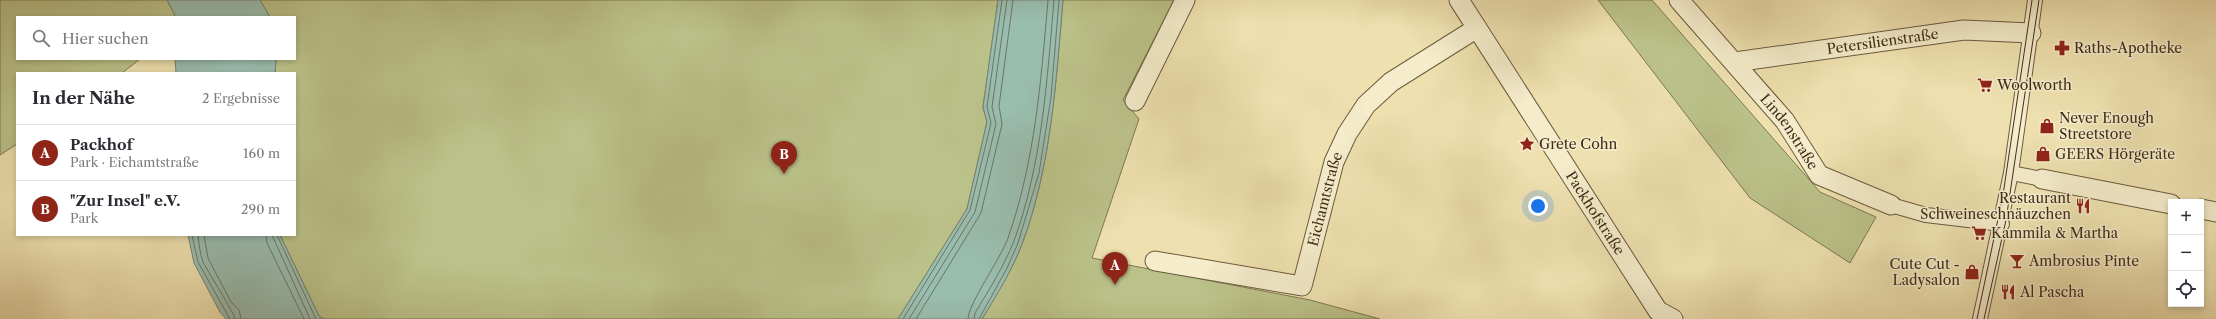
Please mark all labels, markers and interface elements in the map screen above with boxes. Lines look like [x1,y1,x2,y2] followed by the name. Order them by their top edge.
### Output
[16,16,296,60] search box
[1826,25,1940,58] street label: Petersilienstraße
[30,27,52,49] icon: search
[62,29,149,48] text: Hier suchen
[2053,39,2071,57] pharmacy icon: Raths-Apotheke
[2074,39,2182,57] place label: Raths-Apotheke
[1976,76,1994,94] supermarket icon: Woolworth
[1996,76,2072,94] place label: Woolworth
[32,88,135,108] text: In der Nähe
[202,90,280,106] text: 2 Ergebnisse
[1756,90,1822,173] street label: Lindenstraße
[2059,109,2154,143] place label: Never Enough Streetstore
[2038,117,2056,135] shop icon: Never Enough Streetstore
[70,135,133,154] text: Packhof
[1518,135,1536,153] place icon: Grete Cohn
[1539,135,1617,153] place label: Grete Cohn
[771,141,797,174] pin: B
[40,145,50,161] text: A
[243,145,280,161] text: 160 m
[2034,145,2052,163] shop icon: GEERS Hörgeräte
[2055,145,2175,163] place label: GEERS Hörgeräte
[1304,149,1347,248] street label: Eichamtstraße
[70,154,199,170] text: Park · Eichamtstraße
[1562,168,1629,259] street label: Packhofstraße
[1920,189,2071,223] place label: Restaurant Schweineschnäuzchen
[70,191,181,210] text: "Zur Insel" e.V.
[1528,196,1548,216] your location
[2074,197,2092,215] restaurant icon: Restaurant Schweineschnäuzchen
[2168,199,2204,307] map controls
[2168,199,2204,235] button: +
[40,201,50,217] text: B
[241,201,280,217] text: 290 m
[70,210,98,226] text: Park
[1970,224,1988,242] supermarket icon: Kammila & Martha
[1991,224,2119,242] place label: Kammila & Martha
[2168,235,2204,271] button: −
[1102,252,1128,285] pin: A
[2008,252,2026,270] bar icon: Ambrosius Pinte
[2028,252,2139,270] place label: Ambrosius Pinte
[1890,255,1960,289] place label: Cute Cut - Ladysalon
[1963,263,1981,281] shop icon: Cute Cut - Ladysalon
[2168,271,2204,307] button: locate
[1999,283,2017,301] restaurant icon: Al Pascha
[2019,283,2085,301] place label: Al Pascha

